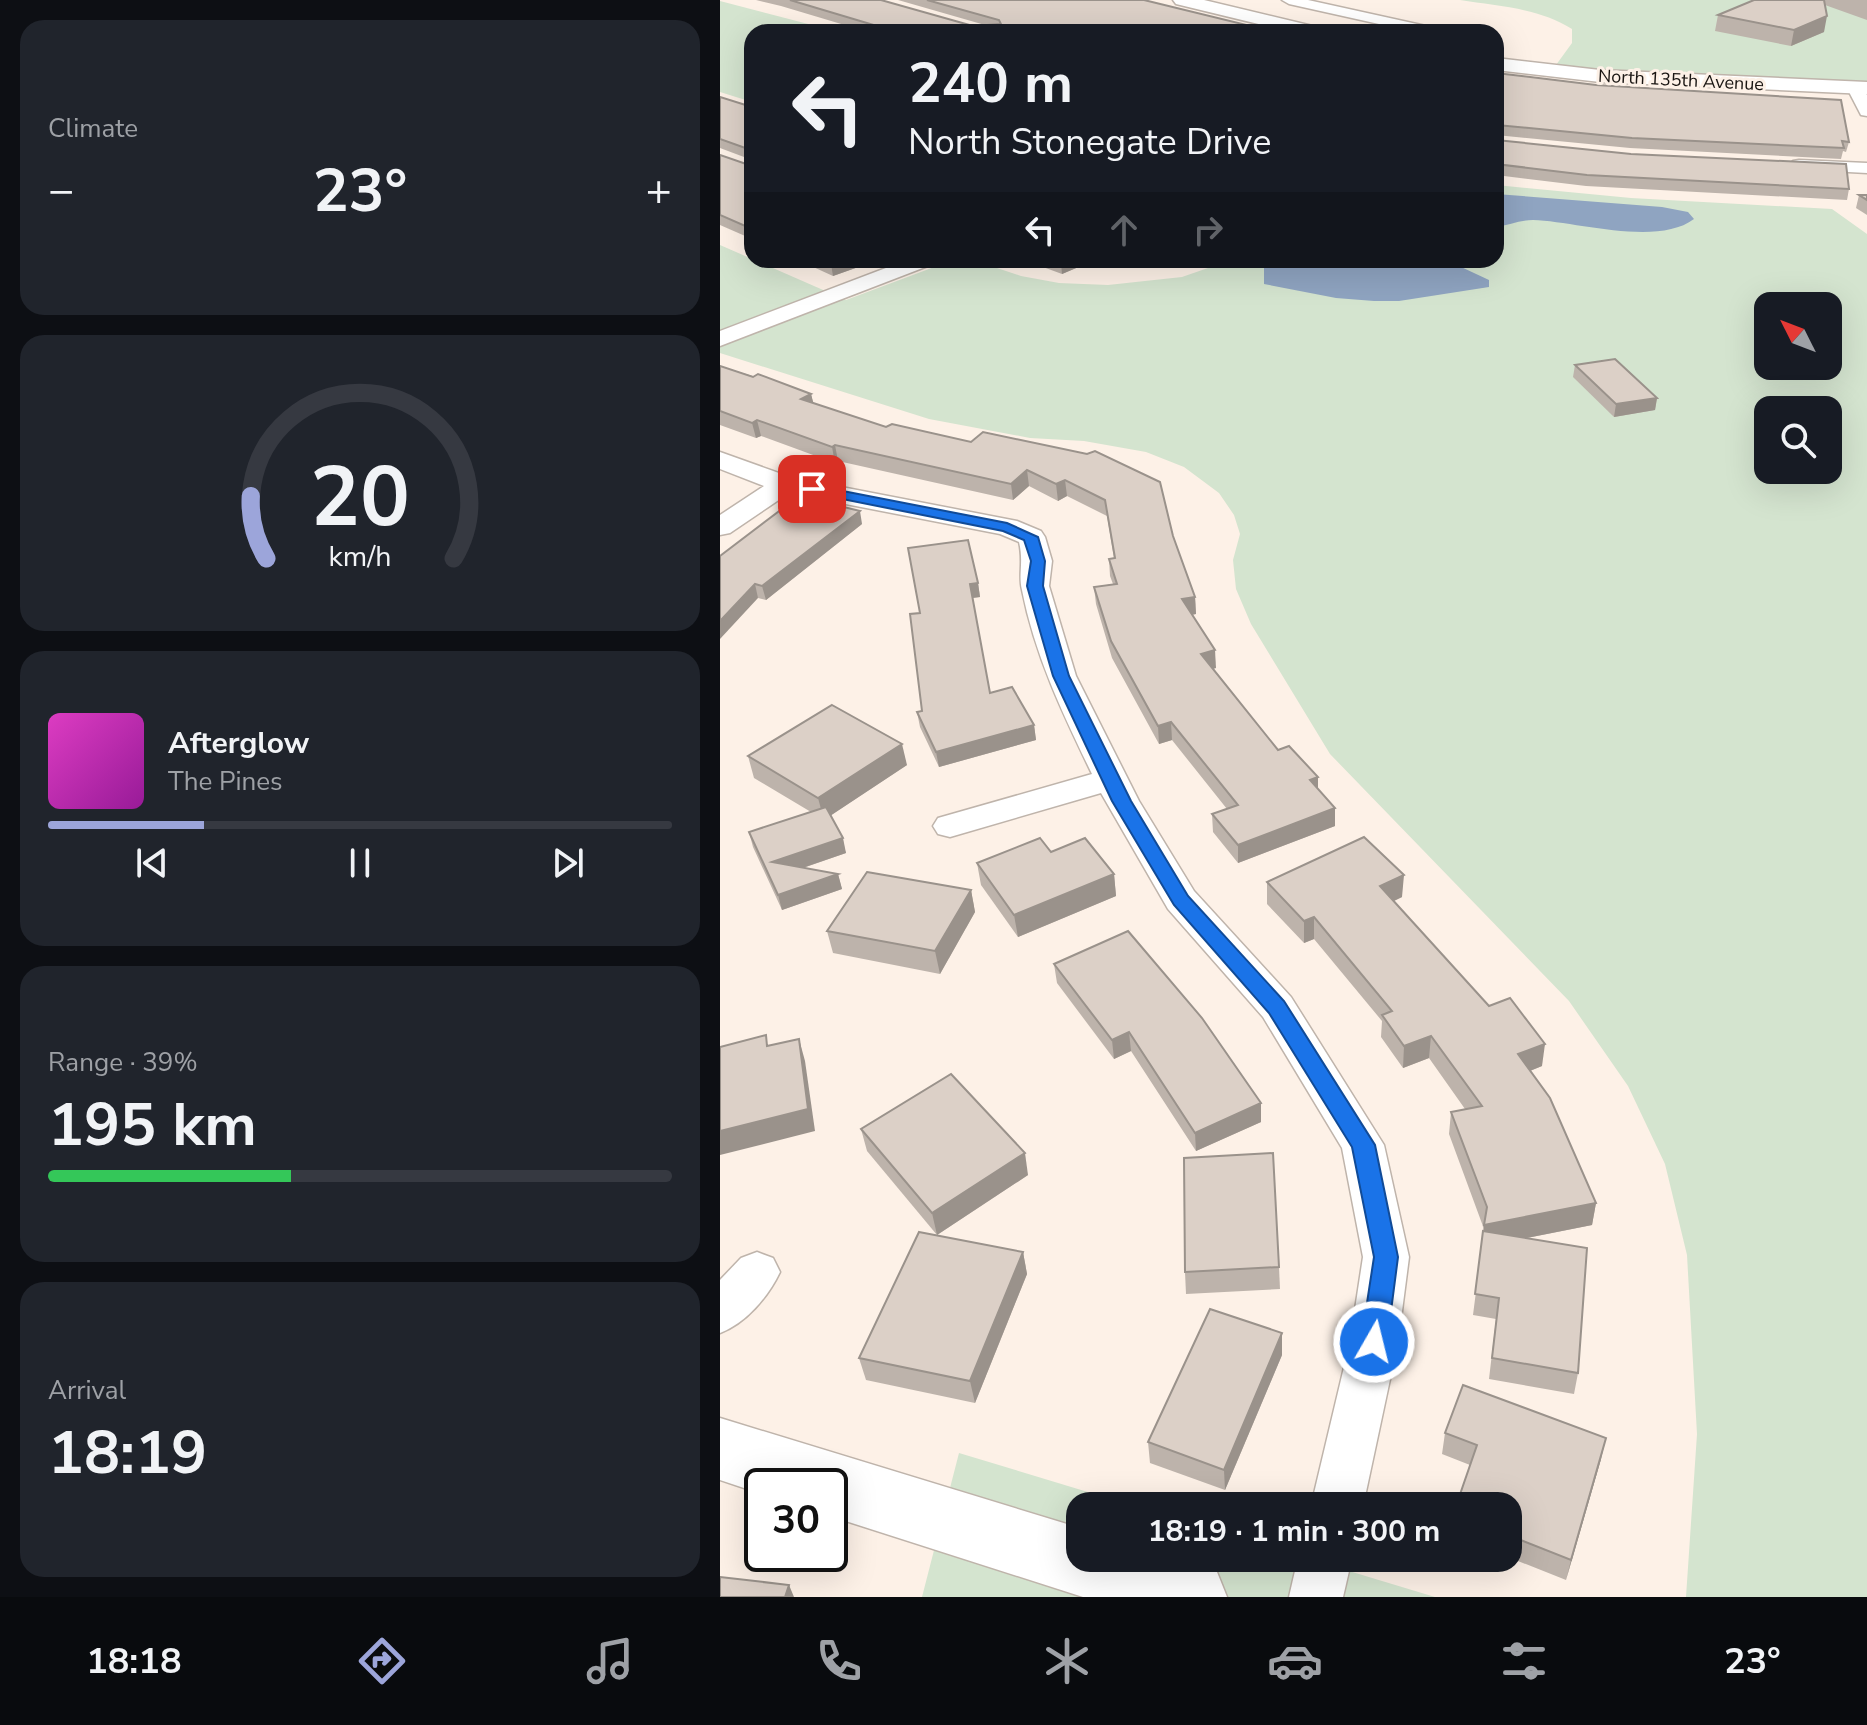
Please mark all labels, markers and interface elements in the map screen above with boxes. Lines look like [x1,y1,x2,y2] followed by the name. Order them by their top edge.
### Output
[908,45,1073,122] text: 240 m
[776,56,880,160] icon: left
[1597,64,1765,96] street label: North 135th Avenue
[48,111,138,146] text: Climate
[908,118,1271,167] text: North Stonegate Drive
[313,150,407,232] text: 23°
[48,161,74,221] text: −
[646,161,672,221] text: +
[1018,208,1062,252] icon: left
[1102,208,1146,252] icon: ahead
[1186,208,1230,252] icon: right
[1754,292,1842,380] north arrow
[1754,292,1842,484] map controls
[1754,396,1842,484] button: search
[310,441,410,554] text: 20
[778,455,846,523] pin
[790,467,834,511] icon: arrive
[329,537,391,576] text: km/h
[168,723,309,764] text: Afterglow
[168,764,283,799] text: The Pines
[130,841,174,885] icon: previous
[338,841,382,885] icon: pause
[546,841,590,885] icon: next
[48,1045,198,1080] text: Range · 39%
[48,1084,257,1166] text: 195 km
[1332,1300,1416,1384] position arrow
[48,1373,126,1408] text: Arrival
[48,1412,207,1494] text: 18:19
[744,1468,848,1572] speed limit sign: 30
[1148,1511,1440,1552] text: 18:19 · 1 min · 300 m
[354,1633,410,1689] icon: directions
[582,1633,638,1689] icon: music
[811,1633,867,1689] icon: phone
[1039,1633,1095,1689] icon: climate
[1267,1633,1323,1689] icon: car
[1496,1633,1552,1689] icon: filters
[86,1637,182,1686] text: 18:18
[1724,1637,1781,1686] text: 23°

